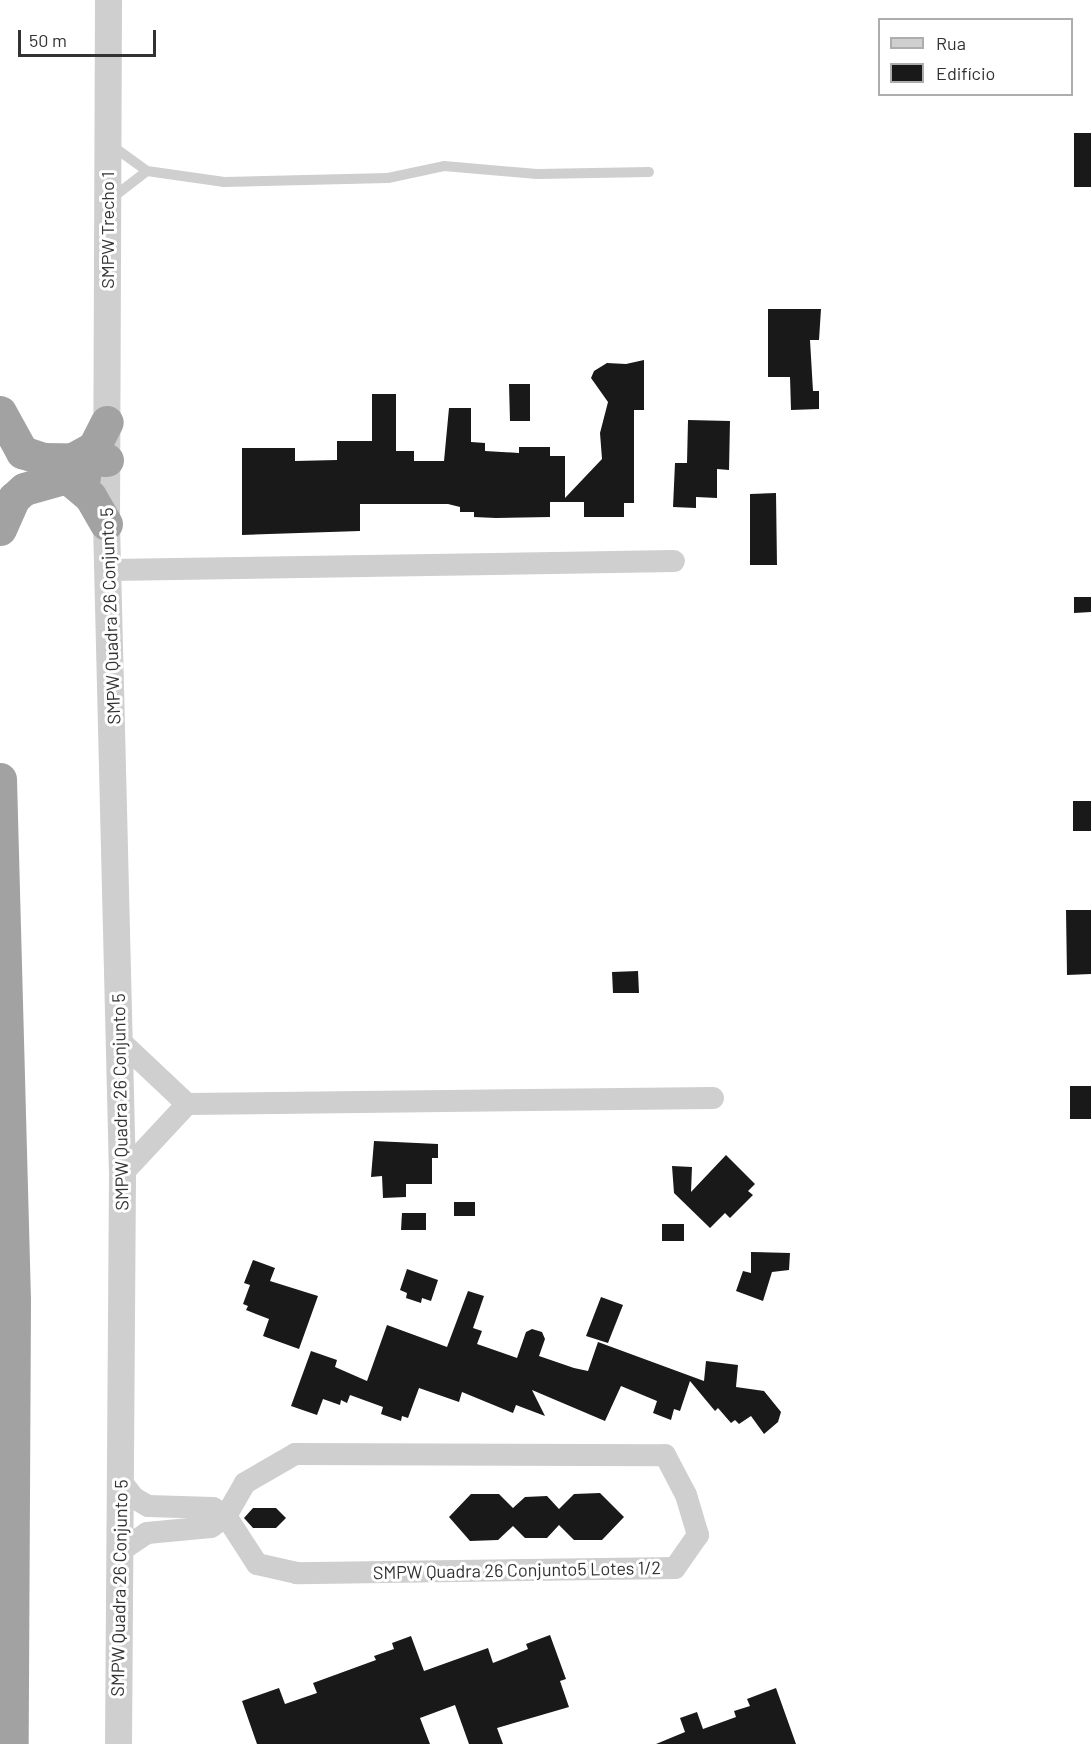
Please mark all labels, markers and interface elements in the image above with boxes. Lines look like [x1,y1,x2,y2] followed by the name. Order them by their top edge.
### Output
[21,18,159,56] scale bar
[878,18,1073,96] legend
[29,29,67,51] text: 50 m
[936,32,966,54] text: Rua
[936,62,995,84] text: Edifício
[96,171,118,289] street label: SMPW Trecho 1
[95,507,125,725] street label: SMPW Quadra 26 Conjunto 5
[107,993,133,1211] street label: SMPW Quadra 26 Conjunto 5
[106,1479,132,1697] street label: SMPW Quadra 26 Conjunto 5
[373,1557,661,1583] street label: SMPW Quadra 26 Conjunto5 Lotes 1/2

